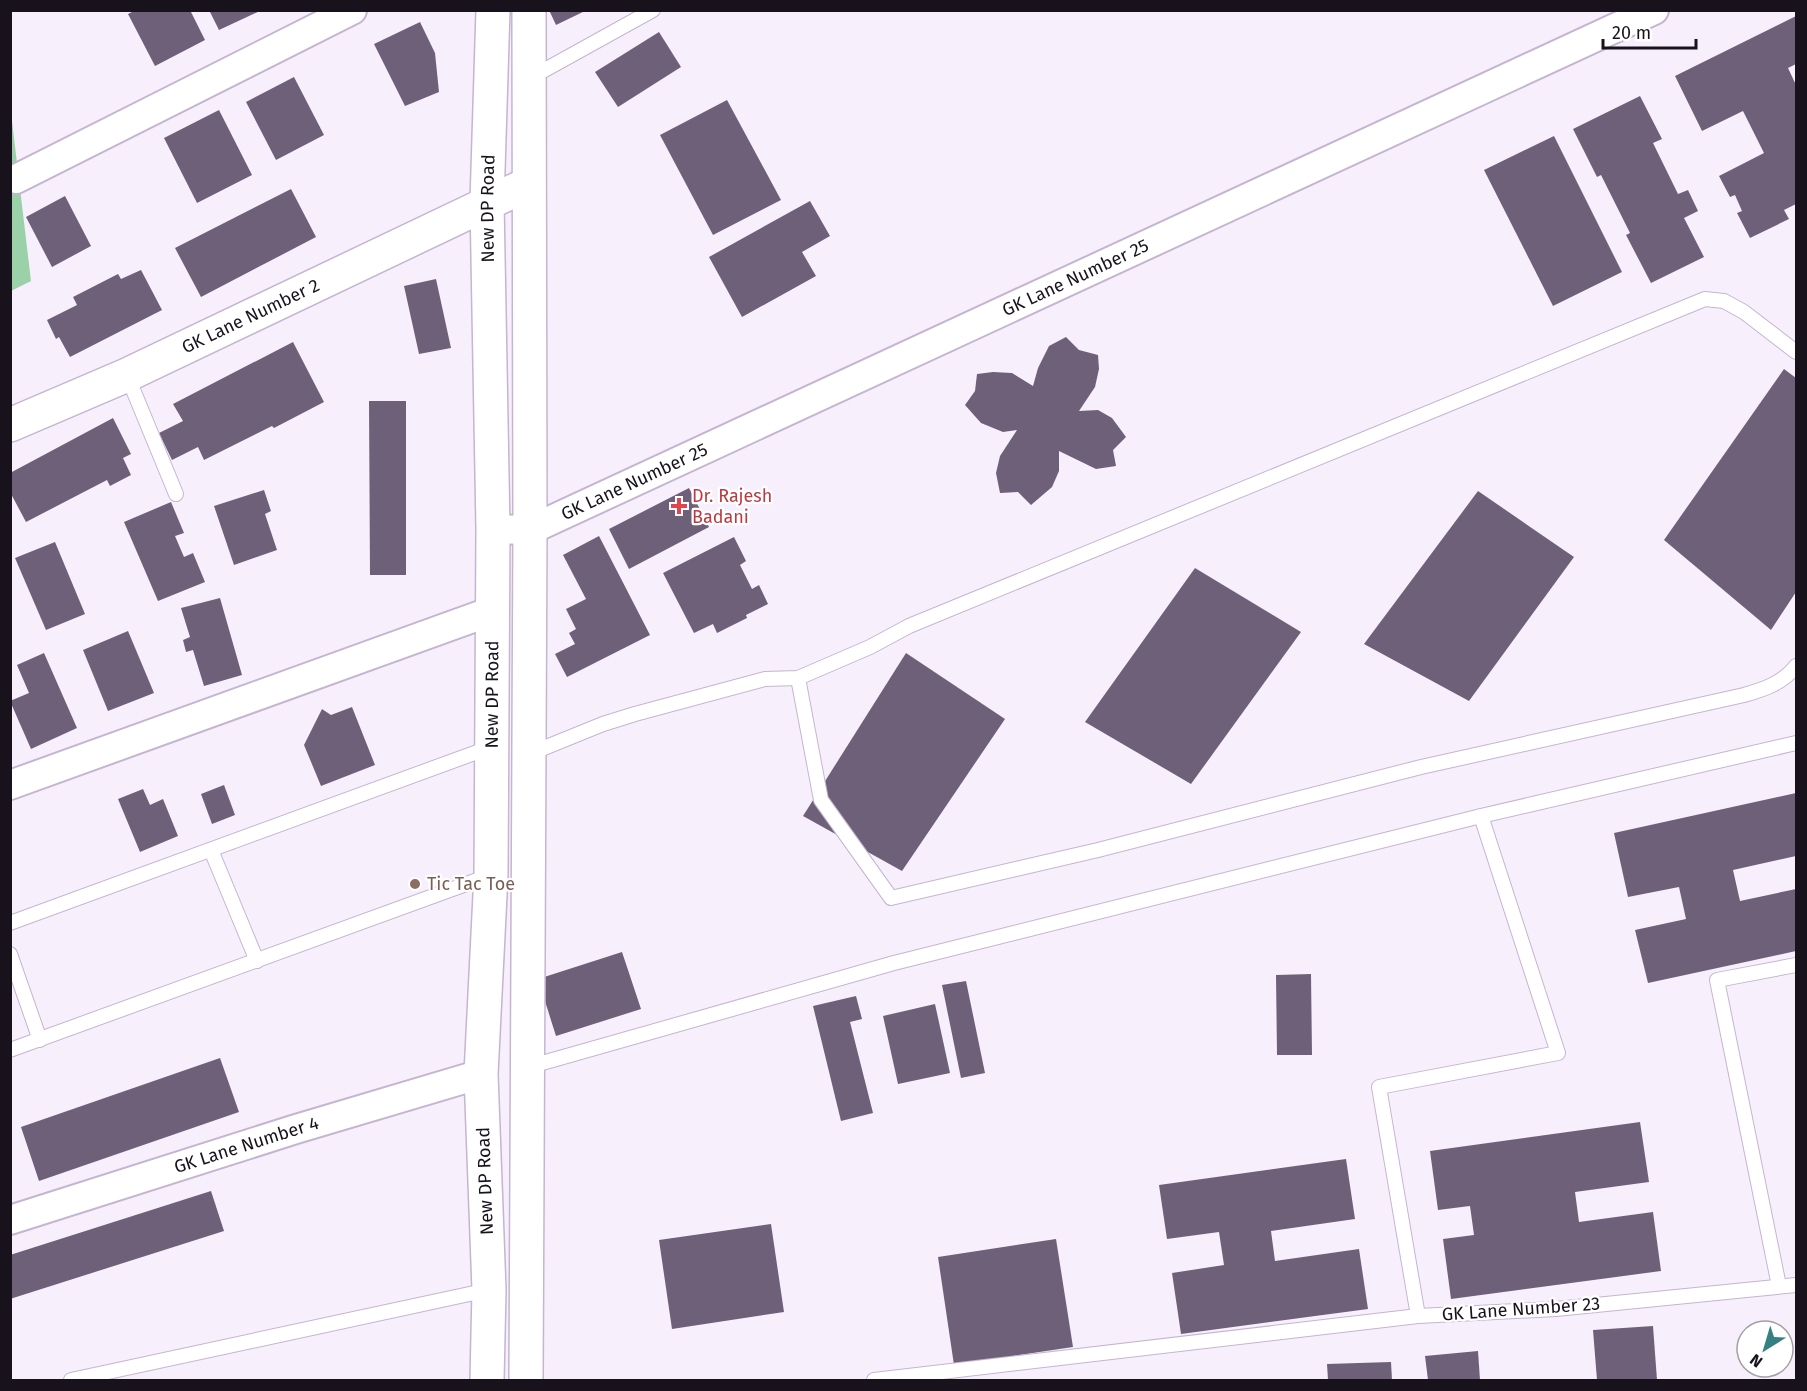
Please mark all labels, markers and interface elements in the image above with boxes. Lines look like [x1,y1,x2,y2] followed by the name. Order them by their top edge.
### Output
[1603,12,1696,50] scale bar
[1612,22,1651,44] text: 20 m
[476,154,499,263] street label: New DP Road
[999,234,1152,321] street label: GK Lane Number 25
[178,274,323,358] street label: GK Lane Number 2
[558,438,711,525] street label: GK Lane Number 25
[692,485,772,528] place label: Dr. Rajesh Badani
[670,497,688,515] marker: Dr. Rajesh Badani
[481,640,503,749] street label: New DP Road
[427,873,515,895] place label: Tic Tac Toe
[408,877,422,891] marker: Tic Tac Toe
[171,1112,322,1178] street label: GK Lane Number 4
[472,1127,498,1235] street label: New DP Road
[1441,1292,1601,1326] street label: GK Lane Number 23
[1735,1319,1795,1379] north arrow
[1746,1350,1766,1371] text: N

